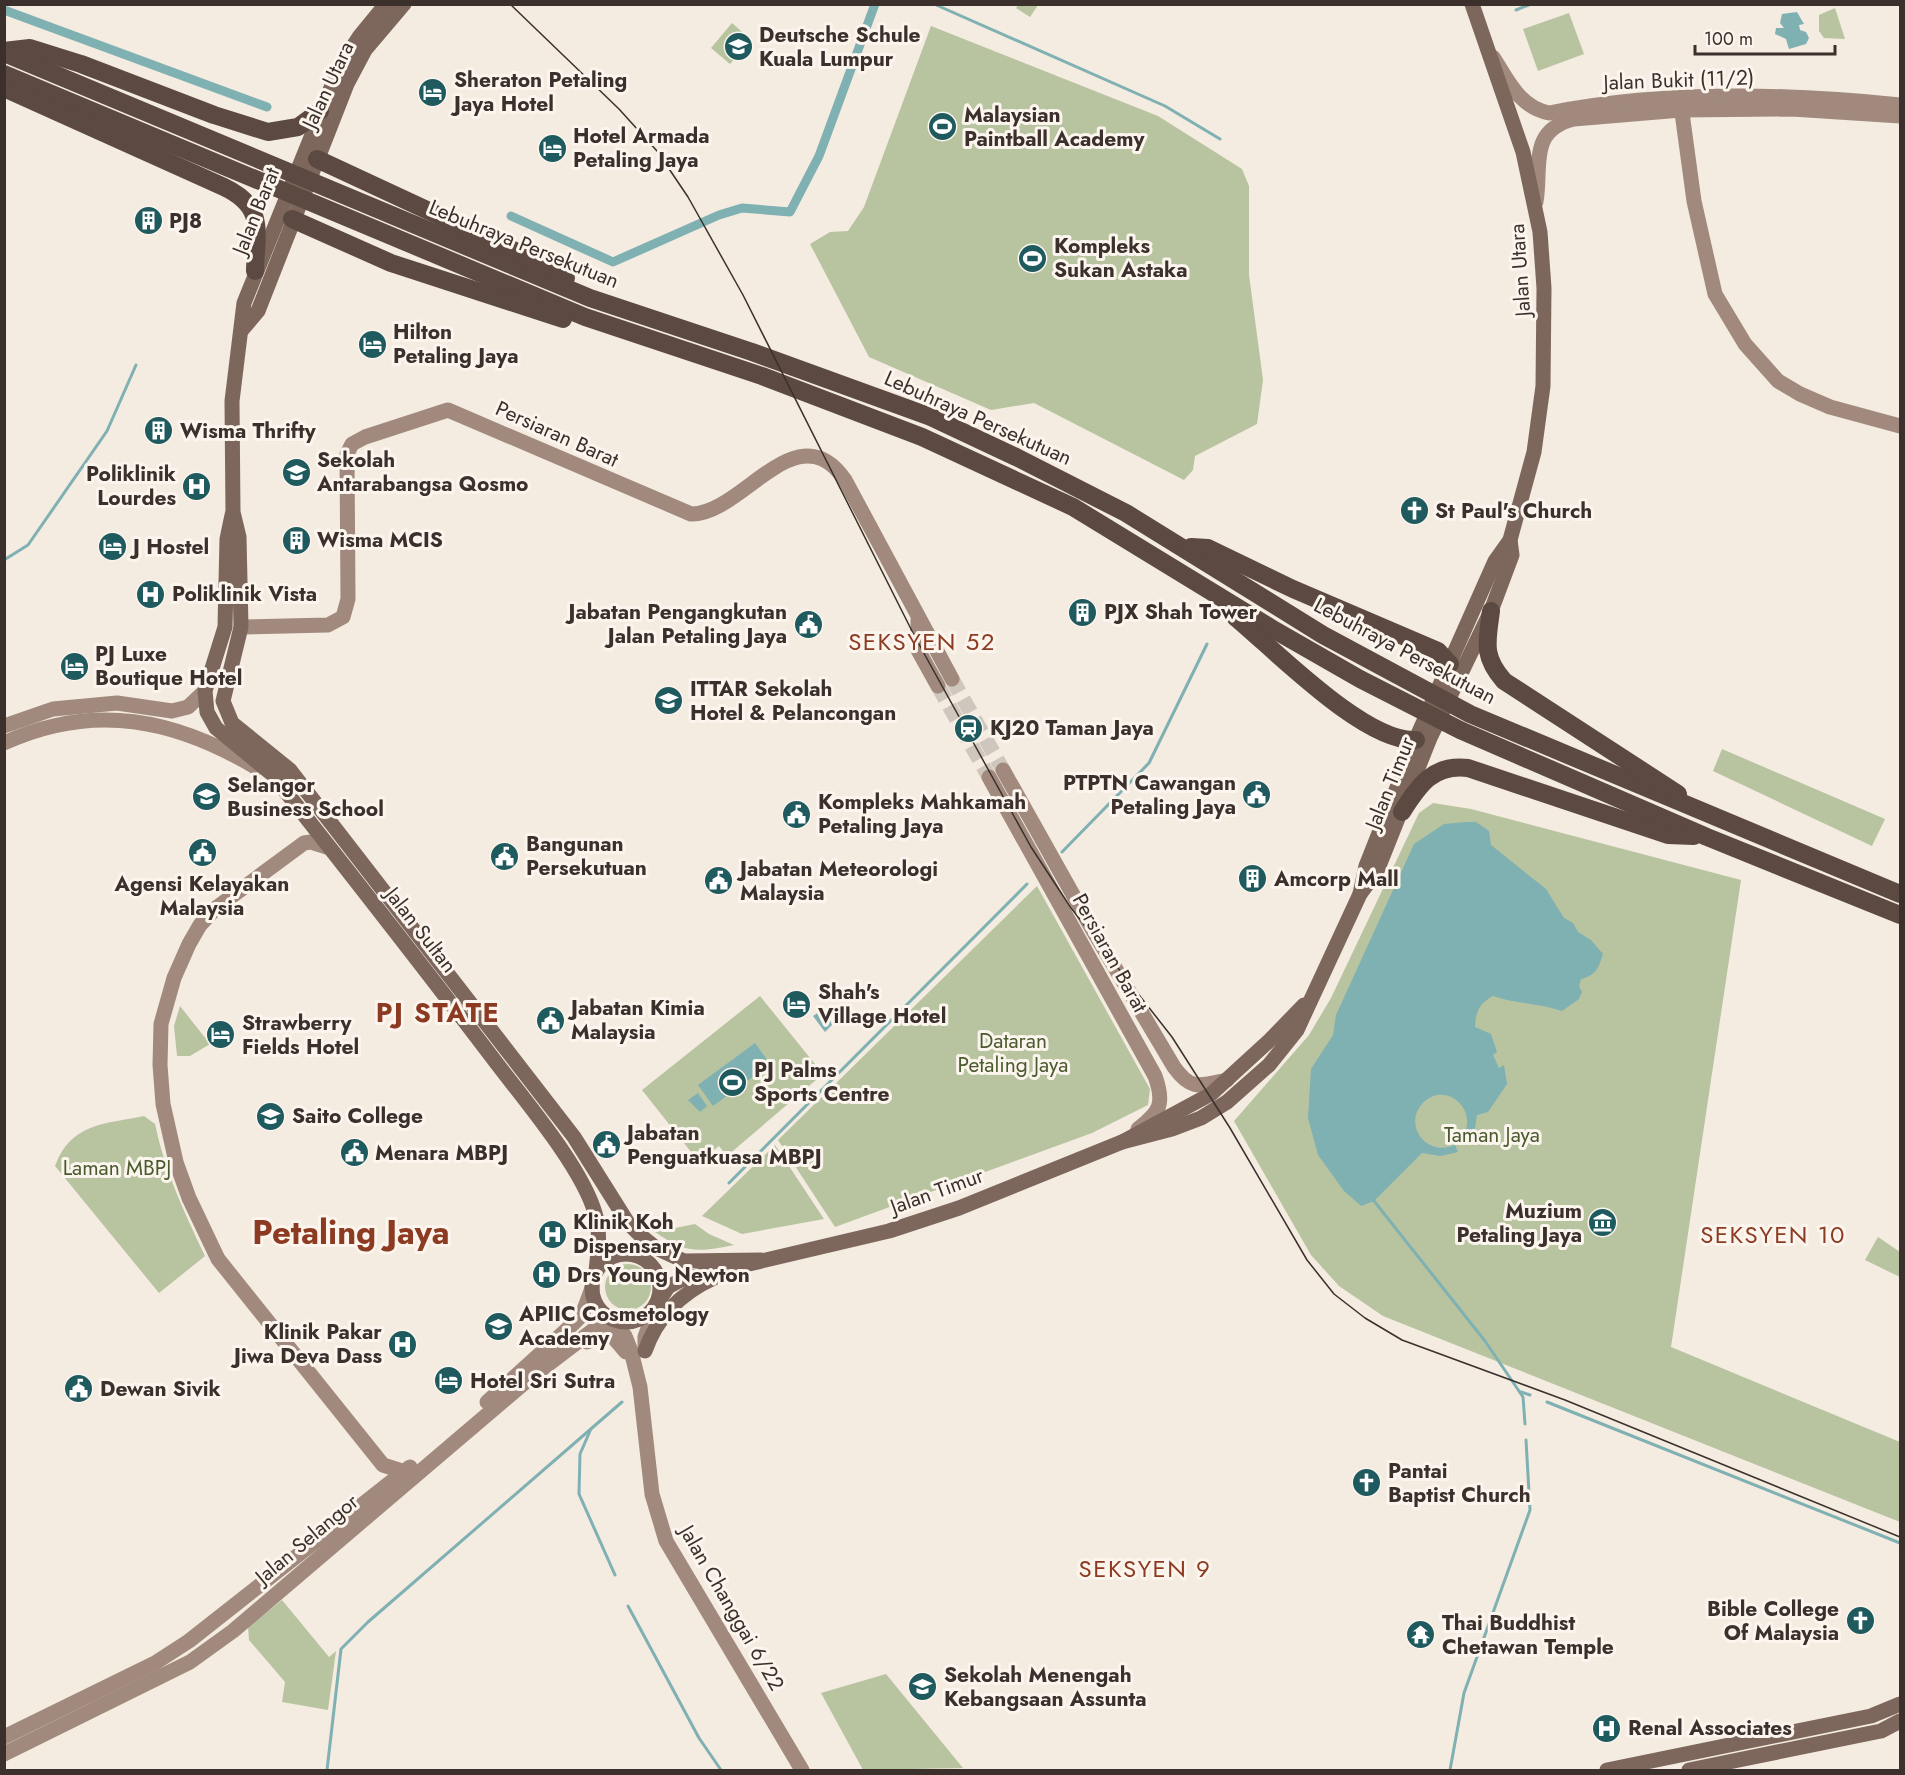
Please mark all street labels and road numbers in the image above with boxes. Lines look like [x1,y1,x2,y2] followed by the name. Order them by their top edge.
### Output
[293,37,361,136] street label: Jalan Utara
[1600,62,1755,98] street label: Jalan Bukit (11/2)
[224,163,287,262] street label: Jalan Barat
[424,192,624,296] street label: Lebuhraya Persekutuan
[1502,223,1538,320] street label: Jalan Utara
[879,363,1077,473] street label: Lebuhraya Persekutuan
[491,394,623,474] street label: Persiaran Barat
[1309,590,1501,712] street label: Lebuhraya Persekutuan
[1357,732,1422,836] street label: Jalan Timur
[376,879,464,979] street label: Jalan Sultan
[1065,888,1155,1018] street label: Persiaran Barat
[883,1160,989,1223] street label: Jalan Timur
[247,1486,366,1593] street label: Jalan Selangor
[671,1517,792,1696] street label: Jalan Changgai 6/22

